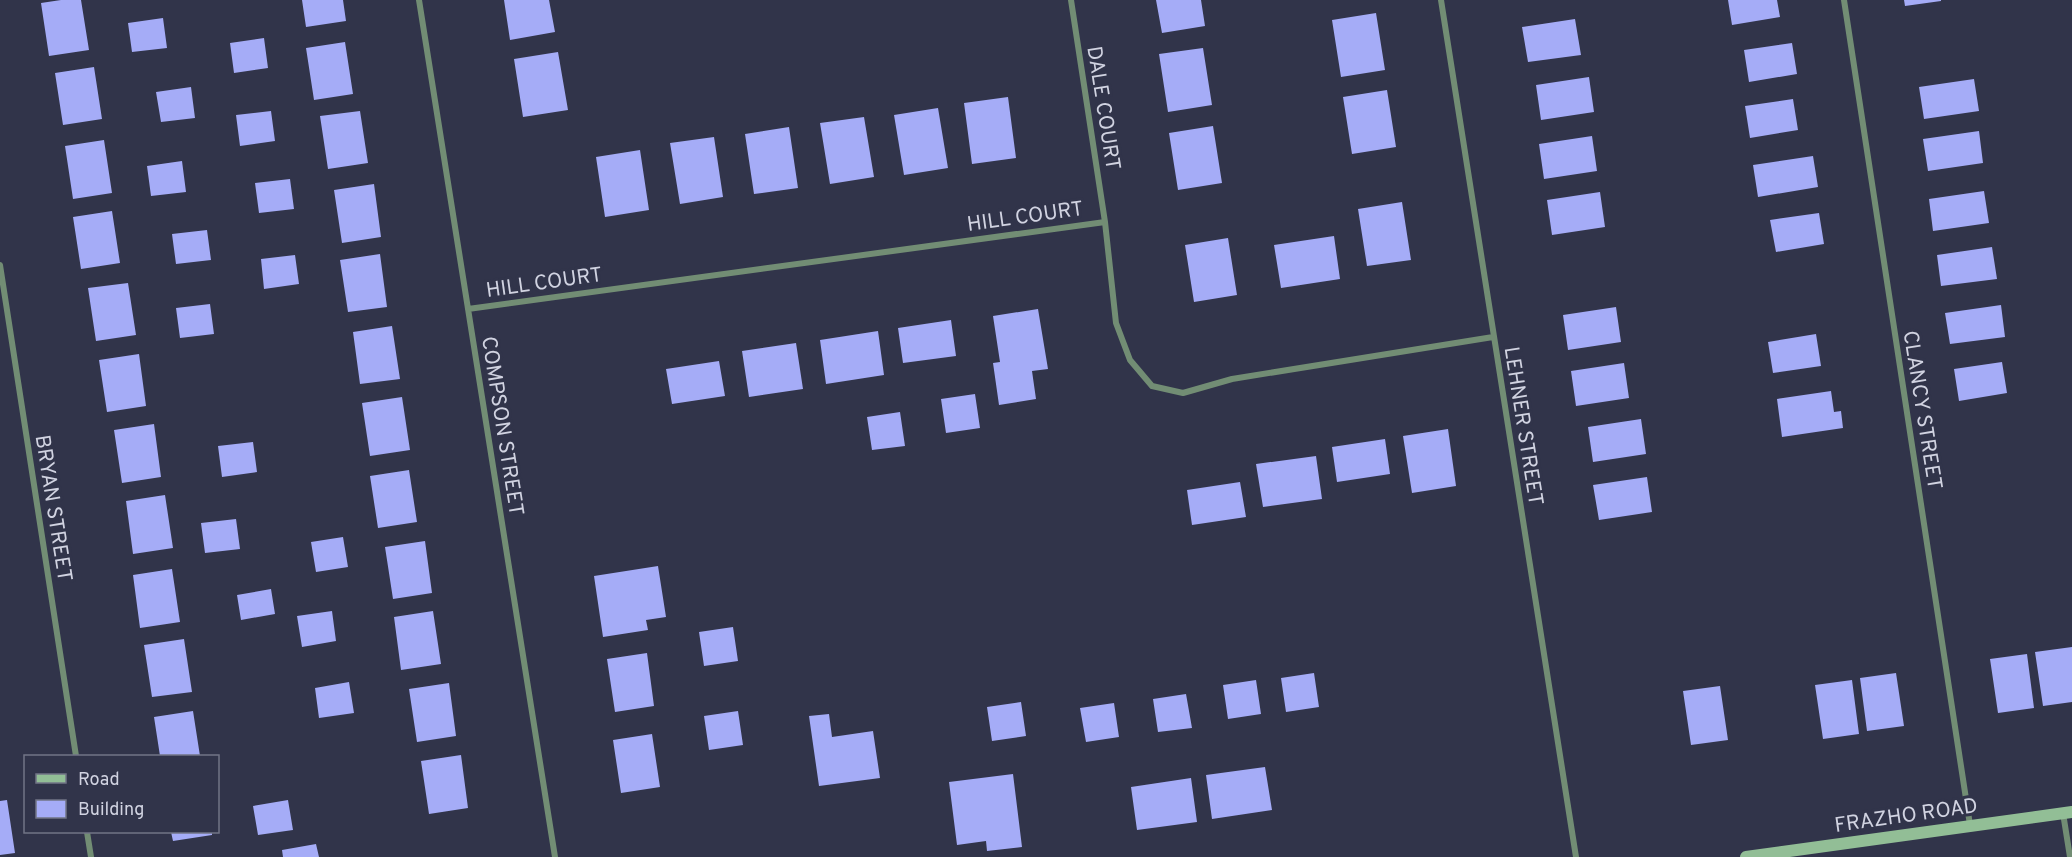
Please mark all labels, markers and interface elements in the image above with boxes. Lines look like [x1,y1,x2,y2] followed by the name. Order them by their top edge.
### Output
[1079,44,1126,172] street label: DALE COURT
[965,196,1085,239] street label: HILL COURT
[484,262,604,305] street label: HILL COURT
[1896,329,1947,492] street label: CLANCY STREET
[474,335,529,518] street label: COMPSON STREET
[1497,345,1548,508] street label: LEHNER STREET
[28,433,77,583] street label: BRYAN STREET
[24,755,219,833] legend
[78,769,120,792] text: Road
[1833,793,1980,840] street label: FRAZHO ROAD
[78,799,144,822] text: Building

